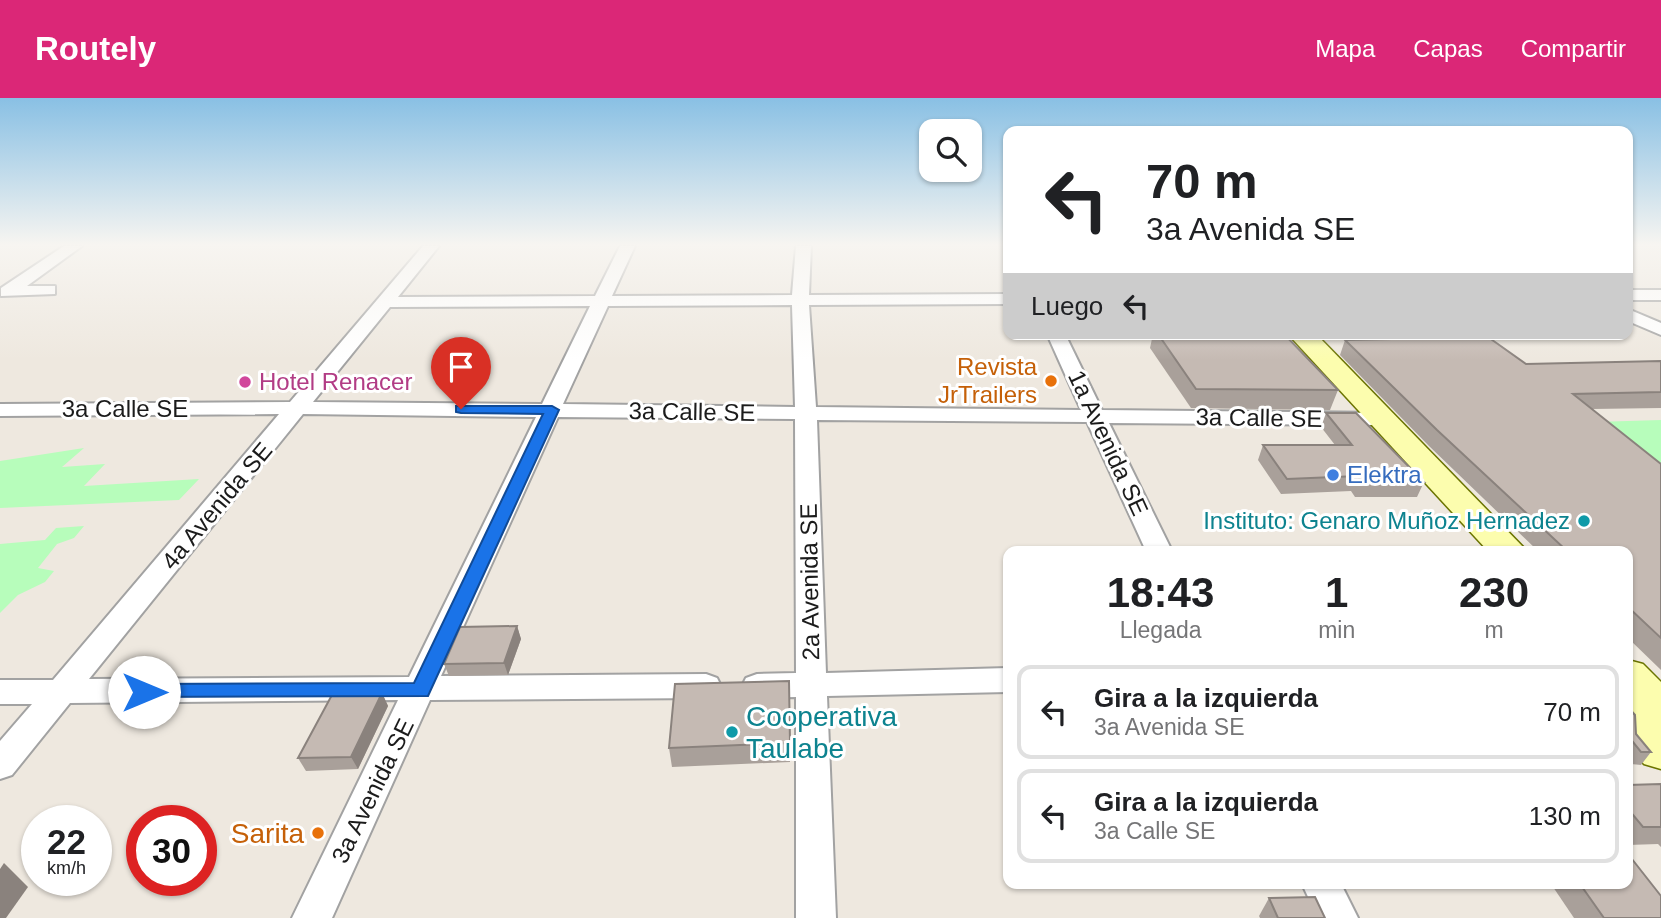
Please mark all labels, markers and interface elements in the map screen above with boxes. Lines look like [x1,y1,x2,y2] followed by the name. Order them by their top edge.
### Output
[35,30,156,67] text: Routely
[1315,35,1375,62] text: Mapa
[1413,35,1483,62] text: Capas
[1521,35,1626,62] text: Compartir
[919,119,982,182] map controls
[919,119,982,182] button: search
[1031,154,1122,245] icon: left
[1146,154,1258,208] text: 70 m
[1146,211,1355,247] text: 3a Avenida SE
[1117,287,1155,325] icon: left
[1031,291,1103,321] text: Luego
[431,337,491,409] pin
[442,348,480,386] icon: arrive
[938,353,1038,408] place label: Revista JrTrailers
[1063,366,1154,520] street label: 1a Avenida SE
[259,368,412,395] place label: Hotel Renacer
[1043,373,1059,389] marker: Revista JrTrailers
[237,374,253,390] marker: Hotel Renacer
[62,395,188,422] street label: 3a Calle SE
[628,397,756,426] street label: 3a Calle SE
[1195,403,1323,432] street label: 3a Calle SE
[156,437,277,575] street label: 4a Avenida SE
[1347,461,1422,488] place label: Elektra
[1325,467,1341,483] marker: Elektra
[795,503,824,661] street label: 2a Avenida SE
[1203,507,1570,534] place label: Instituto: Genaro Muñoz Hernadez
[1576,513,1592,529] marker: Instituto: Genaro Muñoz Hernadez
[1107,569,1214,616] text: 18:43
[1325,569,1348,616] text: 1
[1459,569,1529,616] text: 230
[1120,617,1202,643] text: Llegada
[1318,617,1355,643] text: min
[1485,617,1504,643] text: m
[107,655,181,729] position arrow
[1094,683,1318,713] text: Gira a la izquierda
[1035,693,1073,731] icon: left
[1543,697,1601,727] text: 70 m
[746,701,897,764] place label: Cooperativa Taulabe
[326,714,419,867] street label: 3a Avenida SE
[1094,714,1244,740] text: 3a Avenida SE
[724,724,740,740] marker: Cooperativa Taulabe
[1094,787,1318,817] text: Gira a la izquierda
[1035,797,1073,835] icon: left
[1529,801,1601,831] text: 130 m
[126,805,217,896] speed limit sign: 30
[231,818,304,849] place label: Sarita
[1094,818,1215,844] text: 3a Calle SE
[47,822,86,861] text: 22
[310,825,326,841] marker: Sarita
[47,858,86,878] text: km/h

